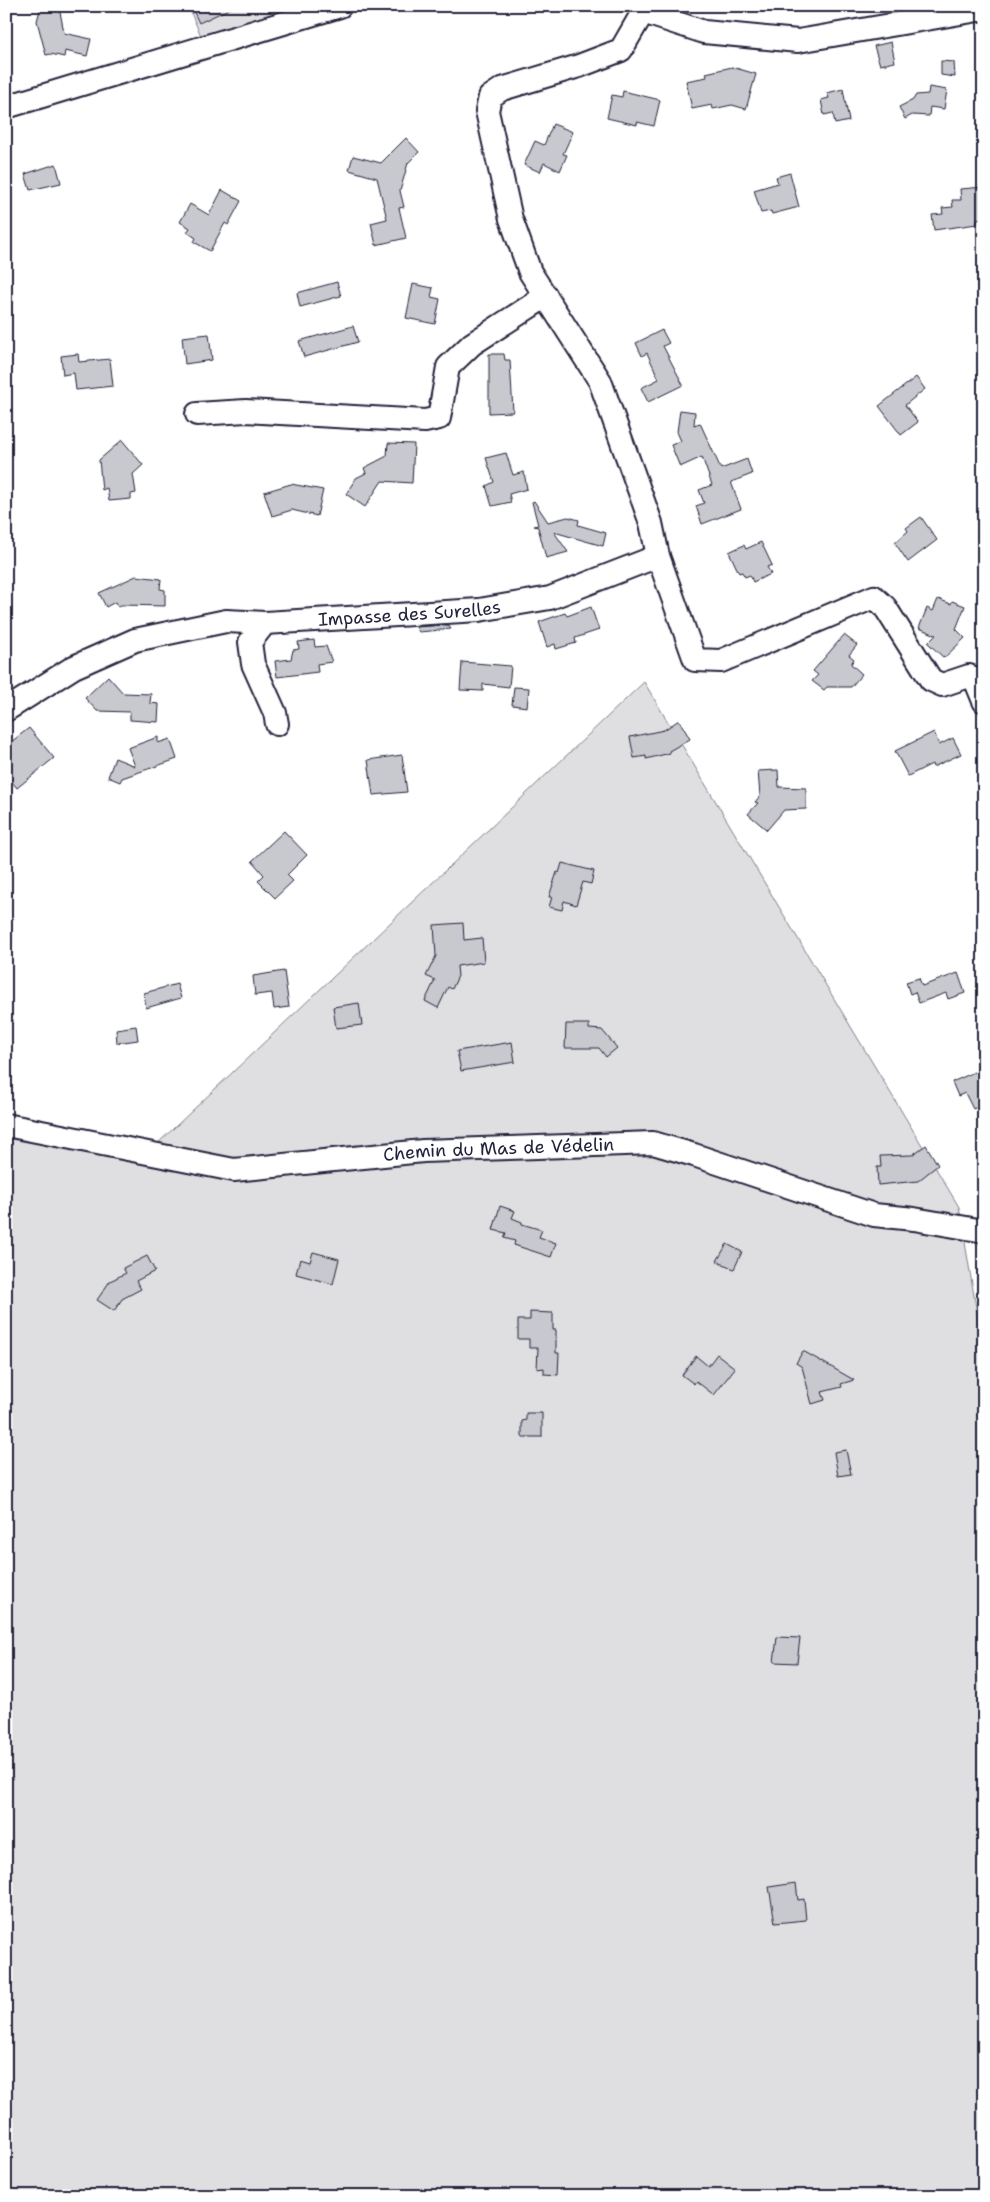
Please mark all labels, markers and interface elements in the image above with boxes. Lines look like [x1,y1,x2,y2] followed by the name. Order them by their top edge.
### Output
[317,595,503,632] street label: Impasse des Surelles
[382,1132,615,1167] street label: Chemin du Mas de Védelin

